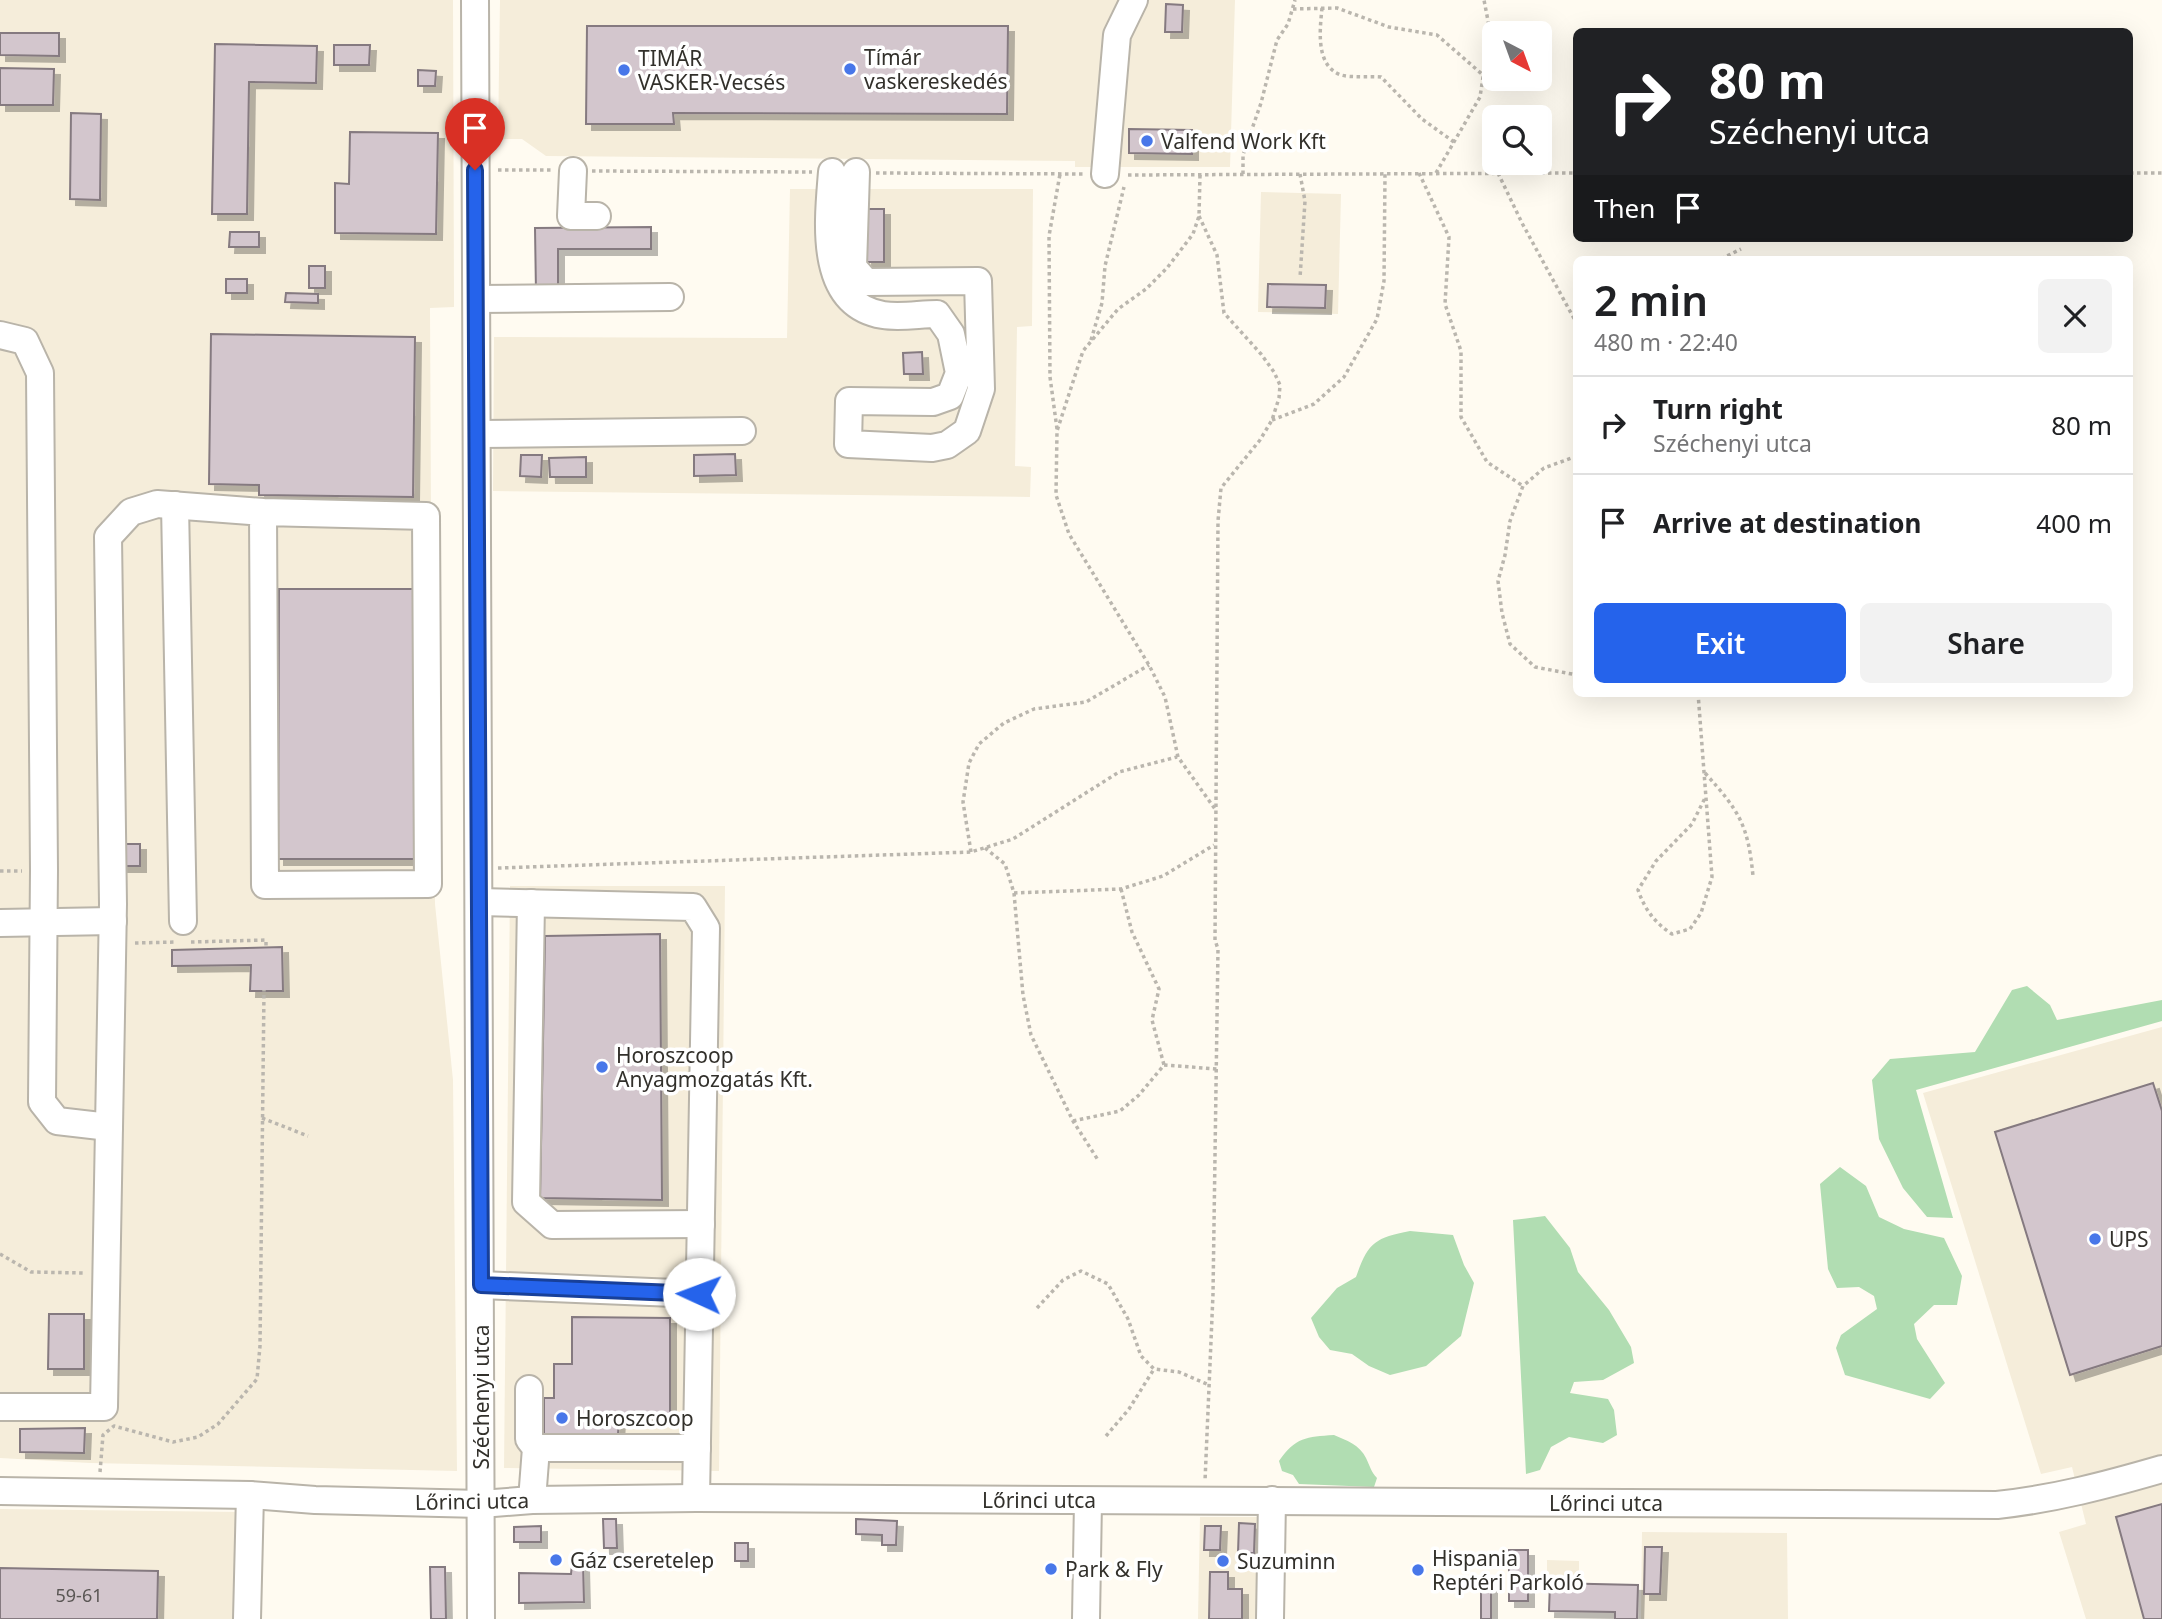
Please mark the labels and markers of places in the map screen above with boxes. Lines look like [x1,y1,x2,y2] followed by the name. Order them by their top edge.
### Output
[864,43,1008,95] place label: Tímár vaskereskedés
[638,44,785,96] place label: TIMÁR VASKER-Vecsés
[842,61,858,77] marker: Tímár vaskereskedés
[616,62,632,78] marker: TIMÁR VASKER-Vecsés
[445,98,505,170] pin
[1161,127,1326,155] place label: Valfend Work Kft
[1139,133,1155,149] marker: Valfend Work Kft
[616,1041,813,1093] place label: Horoszcoop Anyagmozgatás Kft.
[594,1059,610,1075] marker: Horoszcoop Anyagmozgatás Kft.
[2109,1225,2149,1253] place label: UPS
[2087,1231,2103,1247] marker: UPS
[576,1404,694,1432] place label: Horoszcoop
[554,1410,570,1426] marker: Horoszcoop
[1432,1544,1584,1596] place label: Hispania Reptéri Parkoló
[570,1546,714,1574] place label: Gáz cseretelep
[1237,1547,1335,1575] place label: Suzuminn
[548,1552,564,1568] marker: Gáz cseretelep
[1215,1553,1231,1569] marker: Suzuminn
[1065,1555,1163,1583] place label: Park & Fly
[1043,1561,1059,1577] marker: Park & Fly
[1410,1562,1426,1578] marker: Hispania Reptéri Parkoló

